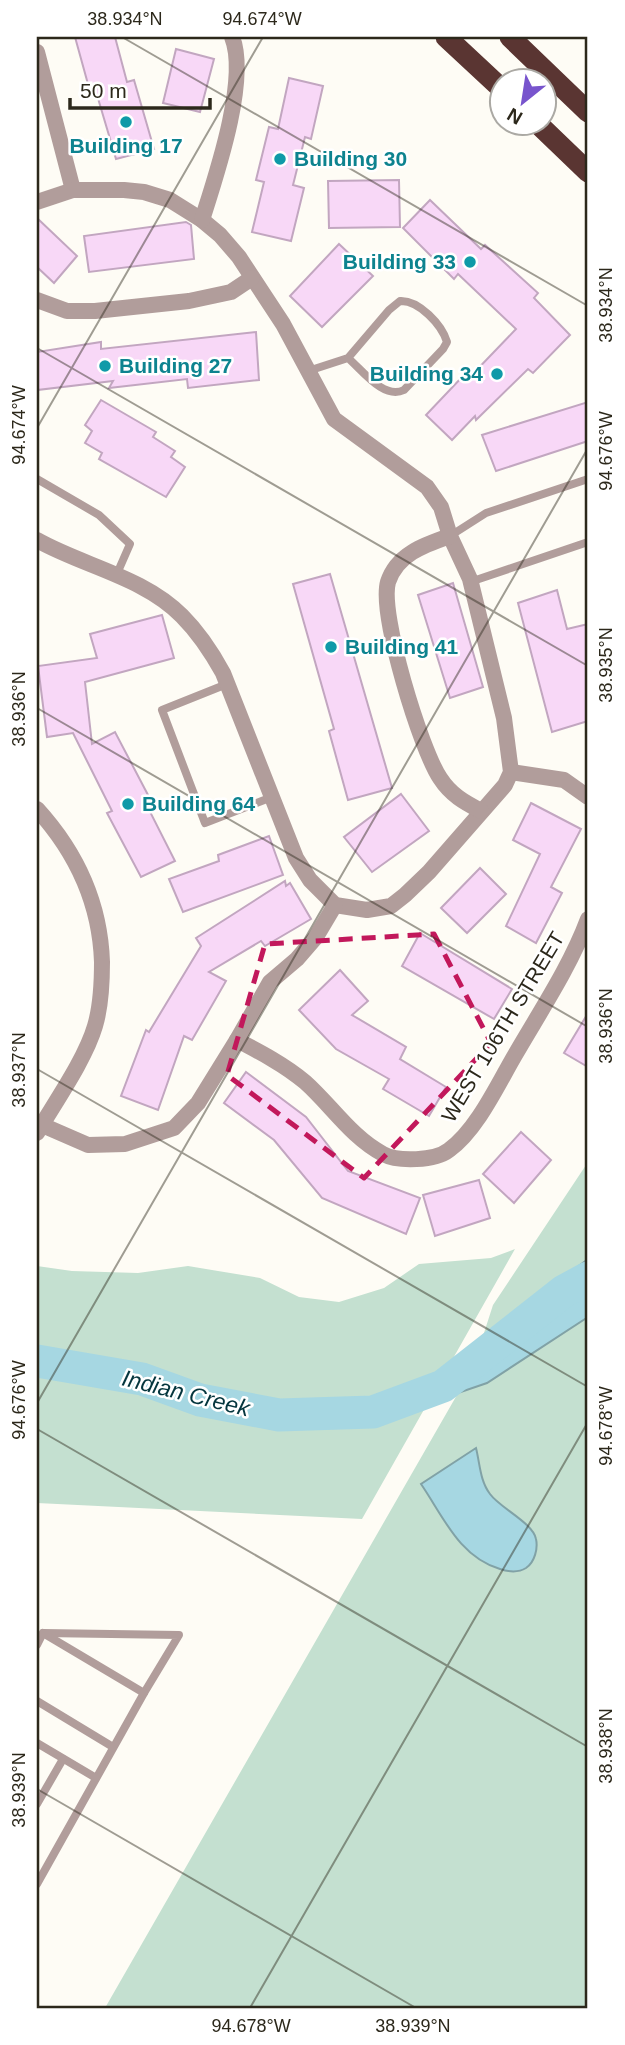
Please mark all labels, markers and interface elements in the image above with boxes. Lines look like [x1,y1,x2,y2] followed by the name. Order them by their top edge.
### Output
[87,9,163,29] text: 38.934°N
[222,9,302,29] text: 94.674°W
[70,66,210,110] scale bar
[489,66,558,136] north arrow
[80,79,127,102] text: 50 m
[504,104,526,129] text: N
[118,114,134,130] marker: Building 17
[69,134,183,157] place label: Building 17
[294,147,407,170] place label: Building 30
[272,151,288,167] marker: Building 30
[343,250,456,273] place label: Building 33
[462,254,478,270] marker: Building 33
[596,267,616,343] text: 38.934°N
[119,354,232,377] place label: Building 27
[97,358,113,374] marker: Building 27
[370,362,483,385] place label: Building 34
[489,366,505,382] marker: Building 34
[9,385,29,465] text: 94.674°W
[596,411,616,491] text: 94.676°W
[596,627,616,703] text: 38.935°N
[345,635,458,658] place label: Building 41
[323,639,339,655] marker: Building 41
[9,671,29,747] text: 38.936°N
[142,792,255,815] place label: Building 64
[120,796,136,812] marker: Building 64
[437,927,569,1126] street label: WEST 106TH STREET
[596,988,616,1064] text: 38.936°N
[9,1032,29,1108] text: 38.937°N
[9,1360,29,1440] text: 94.676°W
[120,1365,254,1422] water label: Indian Creek
[596,1386,616,1466] text: 94.678°W
[596,1708,616,1784] text: 38.938°N
[9,1752,29,1828] text: 38.939°N
[211,2016,291,2036] text: 94.678°W
[375,2016,451,2036] text: 38.939°N

